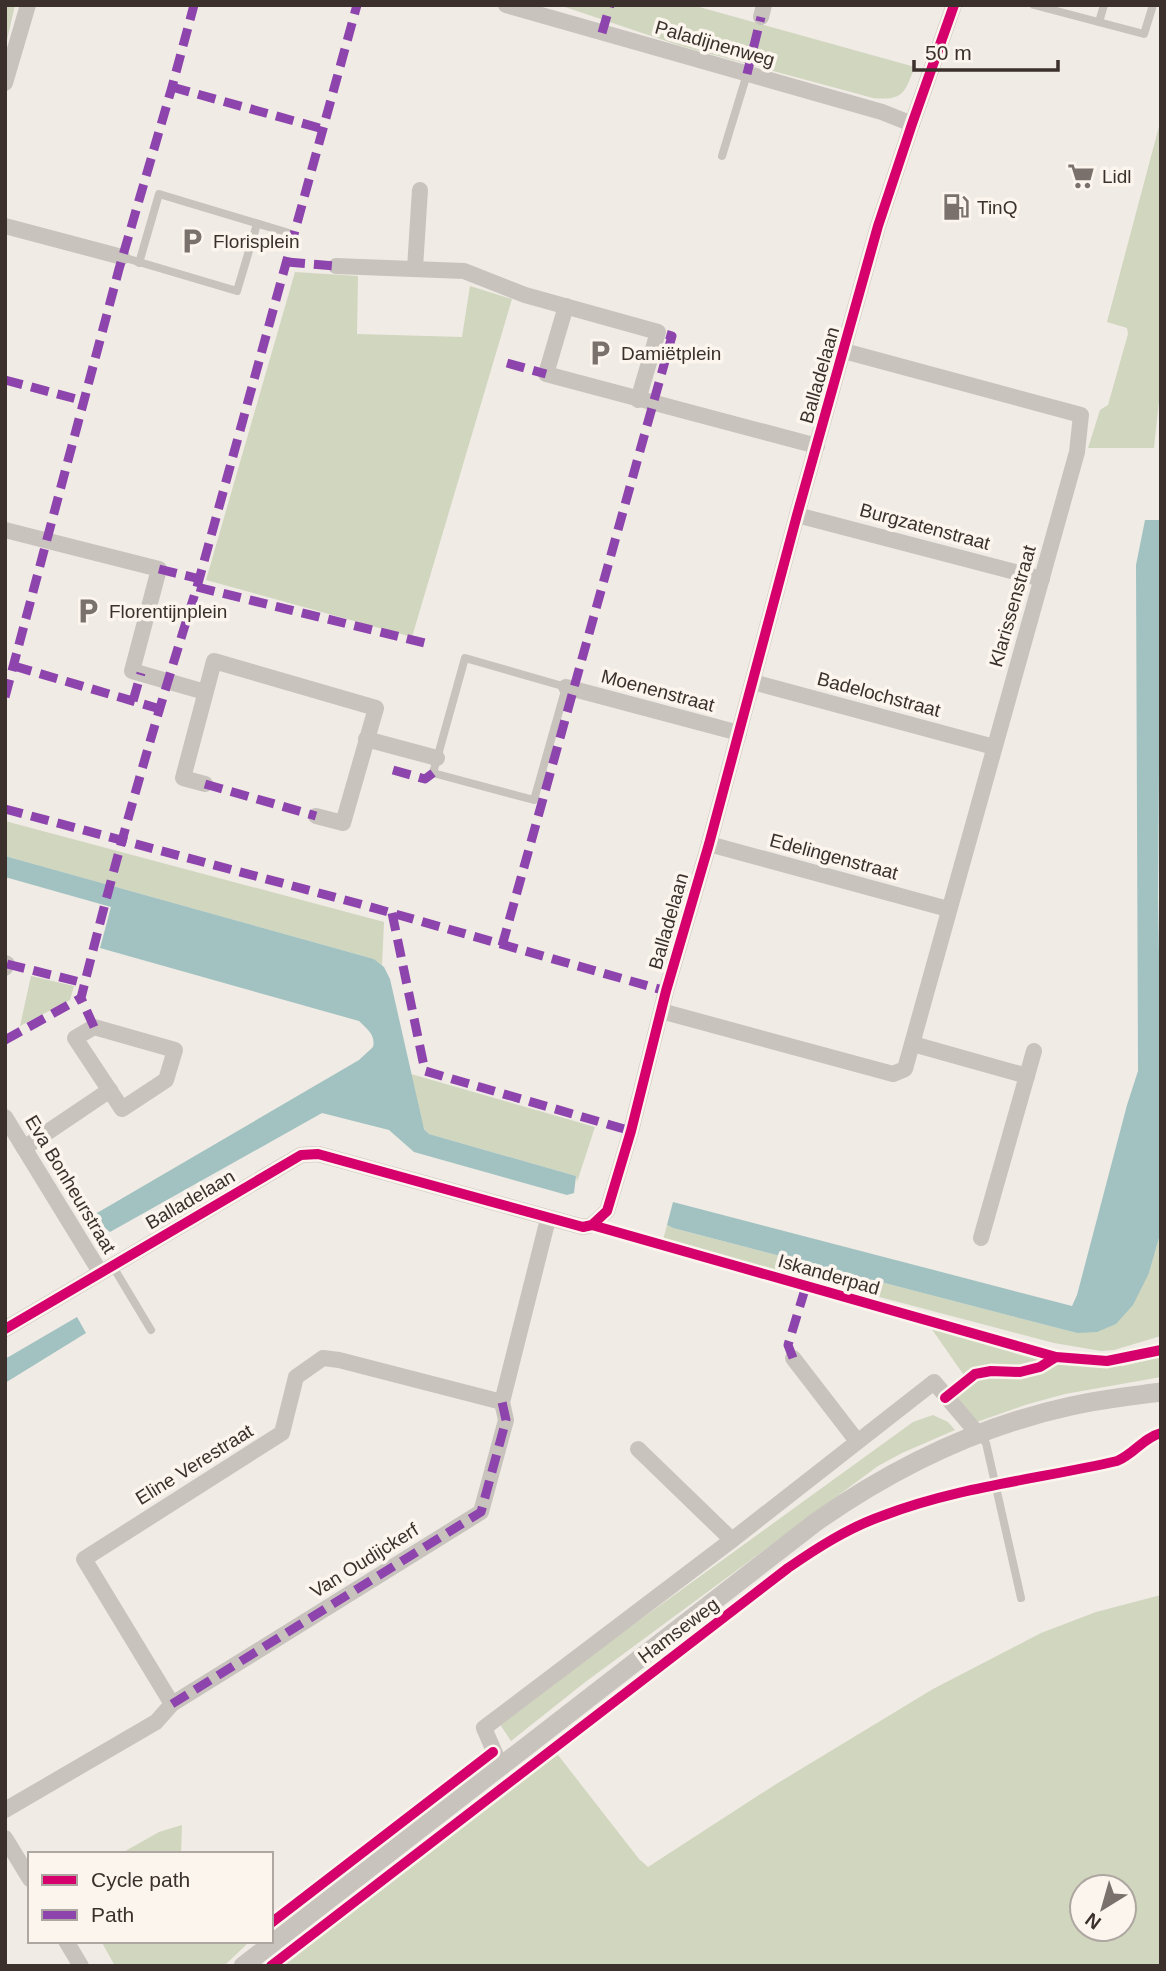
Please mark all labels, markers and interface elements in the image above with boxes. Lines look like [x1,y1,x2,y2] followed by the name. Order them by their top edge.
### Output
[653,16,777,71] street label: Paladijnenweg
[914,28,1058,72] scale bar
[925,41,972,64] text: 50 m
[1066,161,1096,191] supermarket icon: Lidl
[1102,166,1132,187] place label: Lidl
[941,192,971,222] fuel station icon: TinQ
[977,197,1017,218] place label: TinQ
[177,226,207,256] parking icon: Florisplein
[213,231,300,252] place label: Florisplein
[796,325,843,426] street label: Balladelaan
[585,338,615,368] parking icon: Damiëtplein
[621,343,721,364] place label: Damiëtplein
[857,499,993,554] street label: Burgzatenstraat
[985,542,1040,669] street label: Klarissenstraat
[73,596,103,626] parking icon: Florentijnplein
[109,601,227,622] place label: Florentijnplein
[599,665,717,716] street label: Moenenstraat
[815,668,943,721] street label: Badelochstraat
[767,829,901,884] street label: Edelingenstraat
[645,871,692,972] street label: Balladelaan
[21,1111,120,1258] street label: Eva Bonheurstraat
[142,1166,239,1233] street label: Balladelaan
[776,1250,882,1299] street label: Iskanderpad
[132,1420,257,1509] street label: Eline Verestraat
[306,1518,423,1602] street label: Van Oudijckerf
[634,1593,723,1667] street label: Hamseweg
[28,1852,273,1943] legend
[91,1868,190,1891] text: Cycle path
[1068,1873,1138,1943] north arrow
[91,1903,134,1926] text: Path
[1081,1909,1105,1934] text: N

